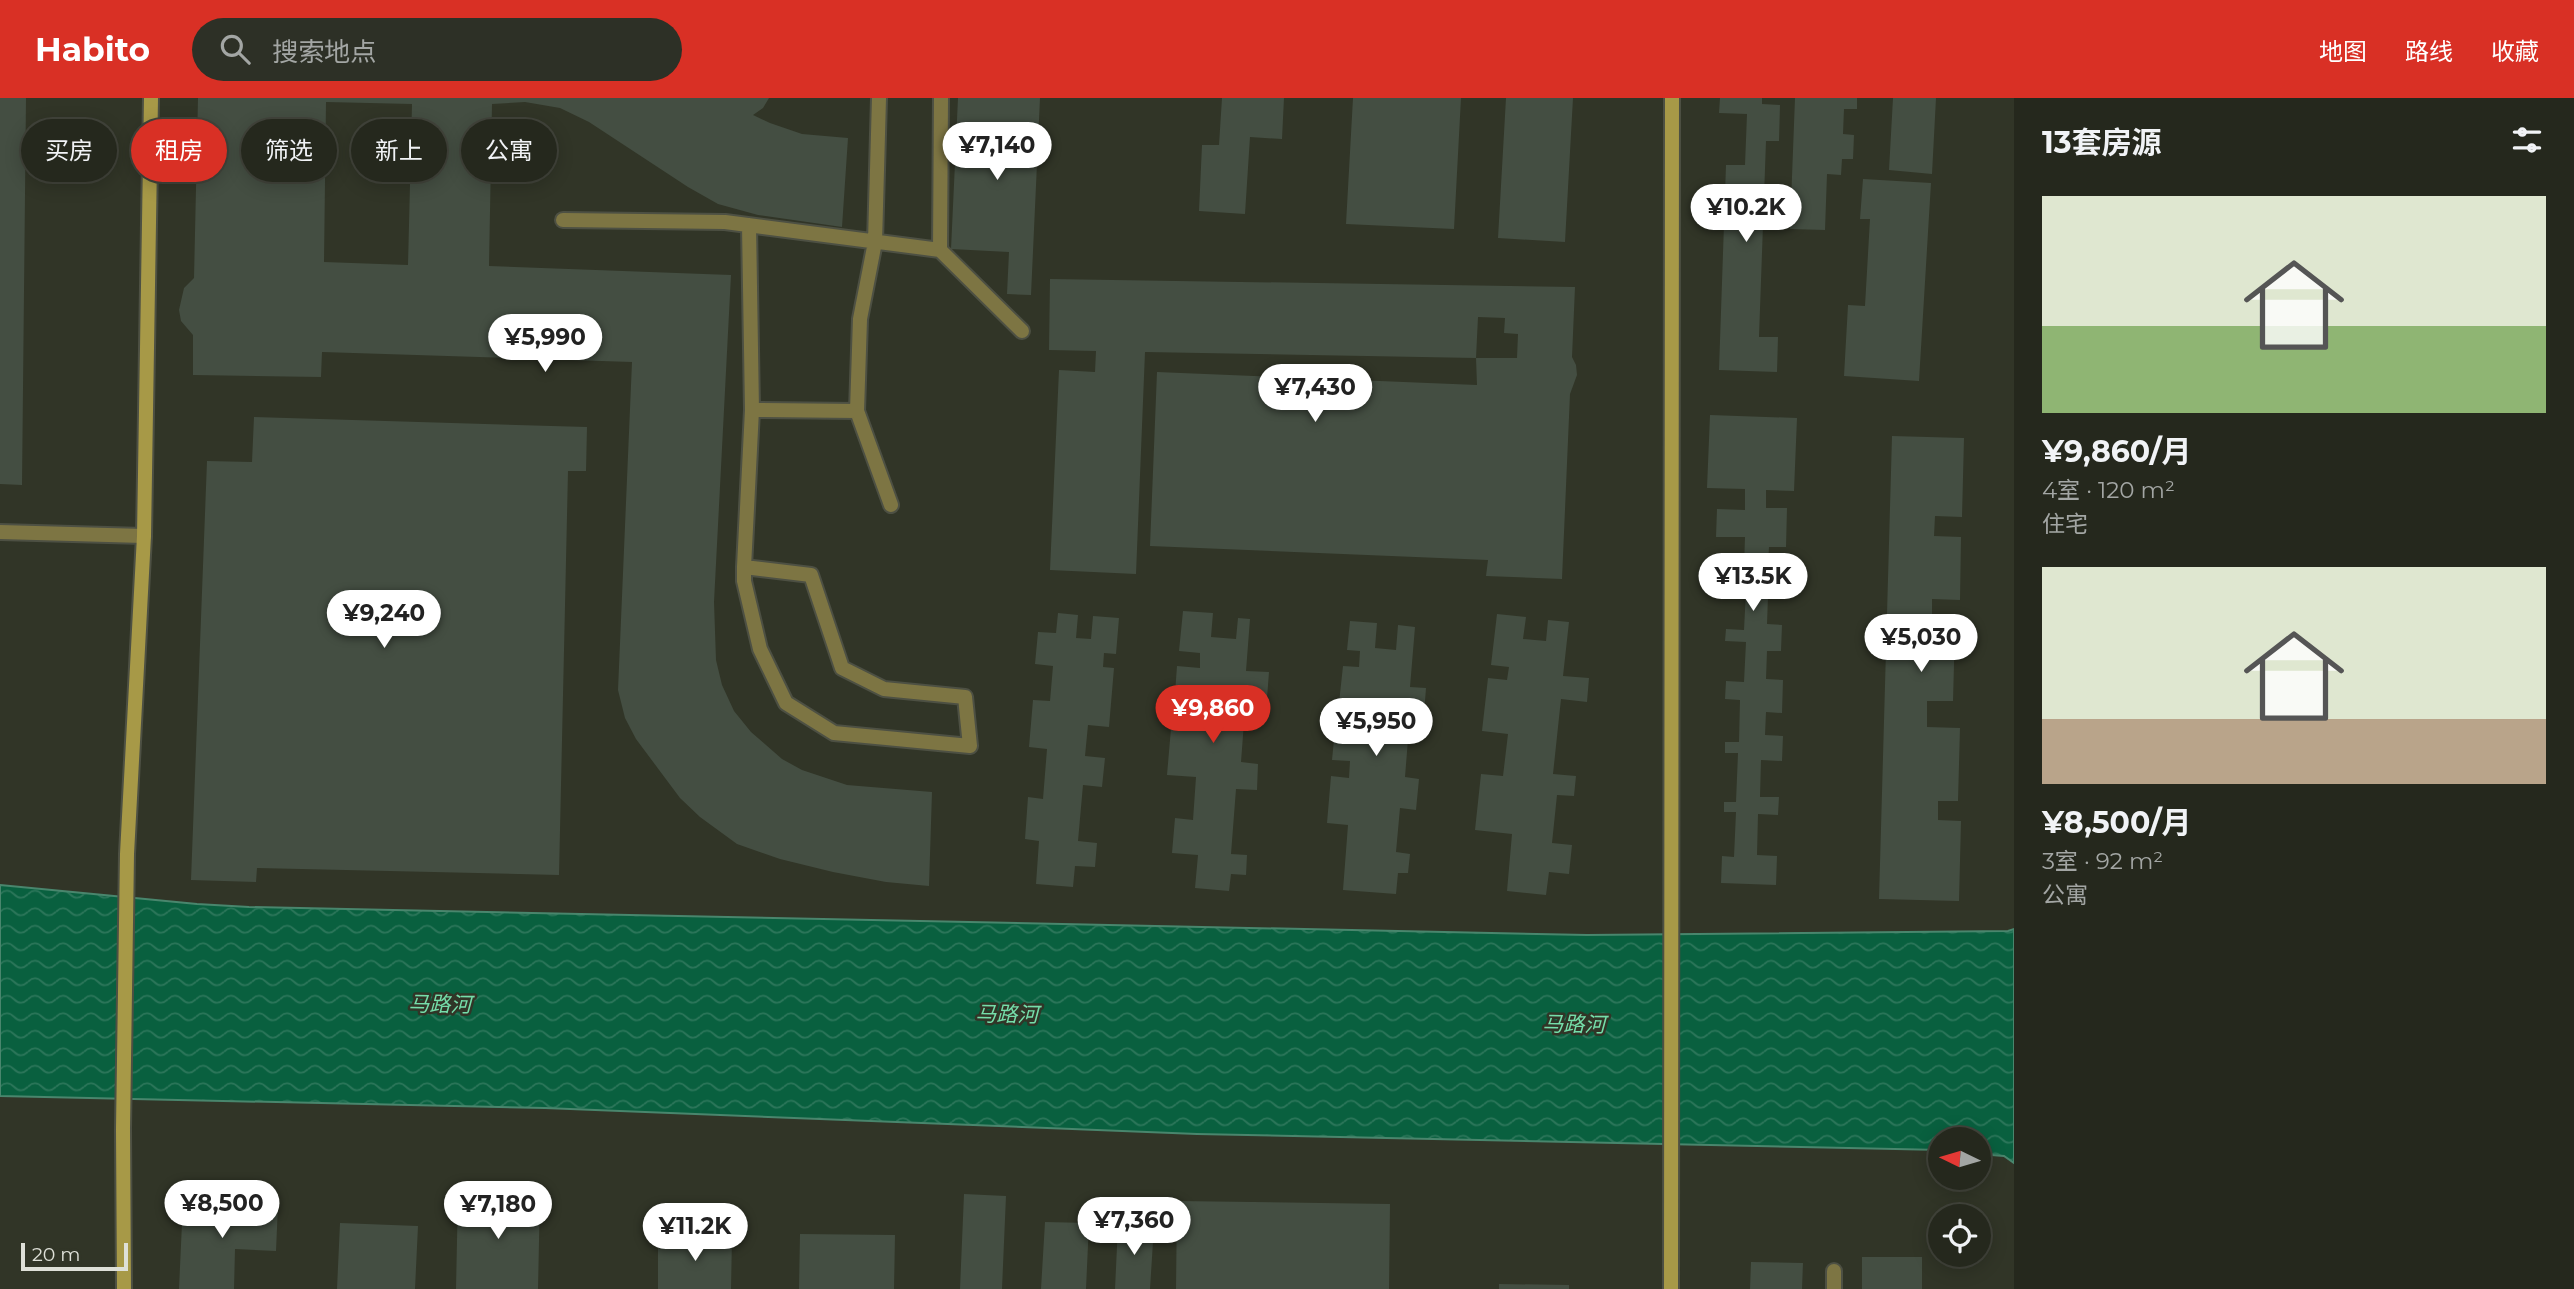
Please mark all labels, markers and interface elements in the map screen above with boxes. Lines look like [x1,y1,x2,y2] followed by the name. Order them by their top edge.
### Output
[192,18,682,81] search box
[35,29,150,69] text: Habito
[216,30,254,68] icon: search
[272,36,376,68] text: 搜索地点
[2319,37,2367,66] text: 地图
[2405,37,2453,66] text: 路线
[2491,37,2539,66] text: 收藏
[21,119,117,182] chip: 买房
[131,119,227,182] chip: 租房
[241,119,337,182] chip: 筛选
[351,119,447,182] chip: 新上
[461,119,557,182] chip: 公寓
[2508,121,2546,159] icon: filters
[940,122,1054,182] pin: ¥7,140
[2042,124,2162,161] text: 13套房源
[959,131,1035,159] text: ¥7,140
[1689,184,1803,244] pin: ¥10.2K
[1707,193,1785,221] text: ¥10.2K
[2231,242,2357,368] icon: home
[488,314,602,374] pin: ¥5,990
[504,323,586,351] text: ¥5,990
[1258,364,1372,424] pin: ¥7,430
[1274,373,1356,401] text: ¥7,430
[2042,433,2191,470] text: ¥9,860/月
[2042,476,2175,504] text: 4室 · 120 m²
[2042,510,2088,538] text: 住宅
[1696,554,1810,613] pin: ¥13.5K
[1715,562,1791,590] text: ¥13.5K
[327,590,441,650] pin: ¥9,240
[343,599,425,627] text: ¥9,240
[2231,613,2357,739] icon: home
[1864,614,1978,674] pin: ¥5,030
[1881,623,1961,651] text: ¥5,030
[1156,686,1270,745] pin: ¥9,860
[1172,694,1254,722] text: ¥9,860
[1319,698,1433,758] pin: ¥5,950
[1336,707,1416,735] text: ¥5,950
[2042,804,2192,841] text: ¥8,500/月
[2042,847,2163,875] text: 3室 · 92 m²
[2042,881,2088,909] text: 公寓
[408,991,476,1017] water label: 马路河
[975,1001,1043,1027] water label: 马路河
[1542,1011,1610,1037] water label: 马路河
[1928,1127,1992,1190] north arrow
[1928,1127,1991,1267] map controls
[165,1180,279,1240] pin: ¥8,500
[441,1182,555,1241] pin: ¥7,180
[180,1189,264,1217] text: ¥8,500
[460,1190,536,1218] text: ¥7,180
[1077,1198,1191,1257] pin: ¥7,360
[638,1204,752,1263] pin: ¥11.2K
[1928,1204,1991,1267] button: locate
[1094,1206,1174,1234] text: ¥7,360
[659,1212,731,1240] text: ¥11.2K
[21,1240,128,1272] scale bar
[32,1243,80,1266] text: 20 m

